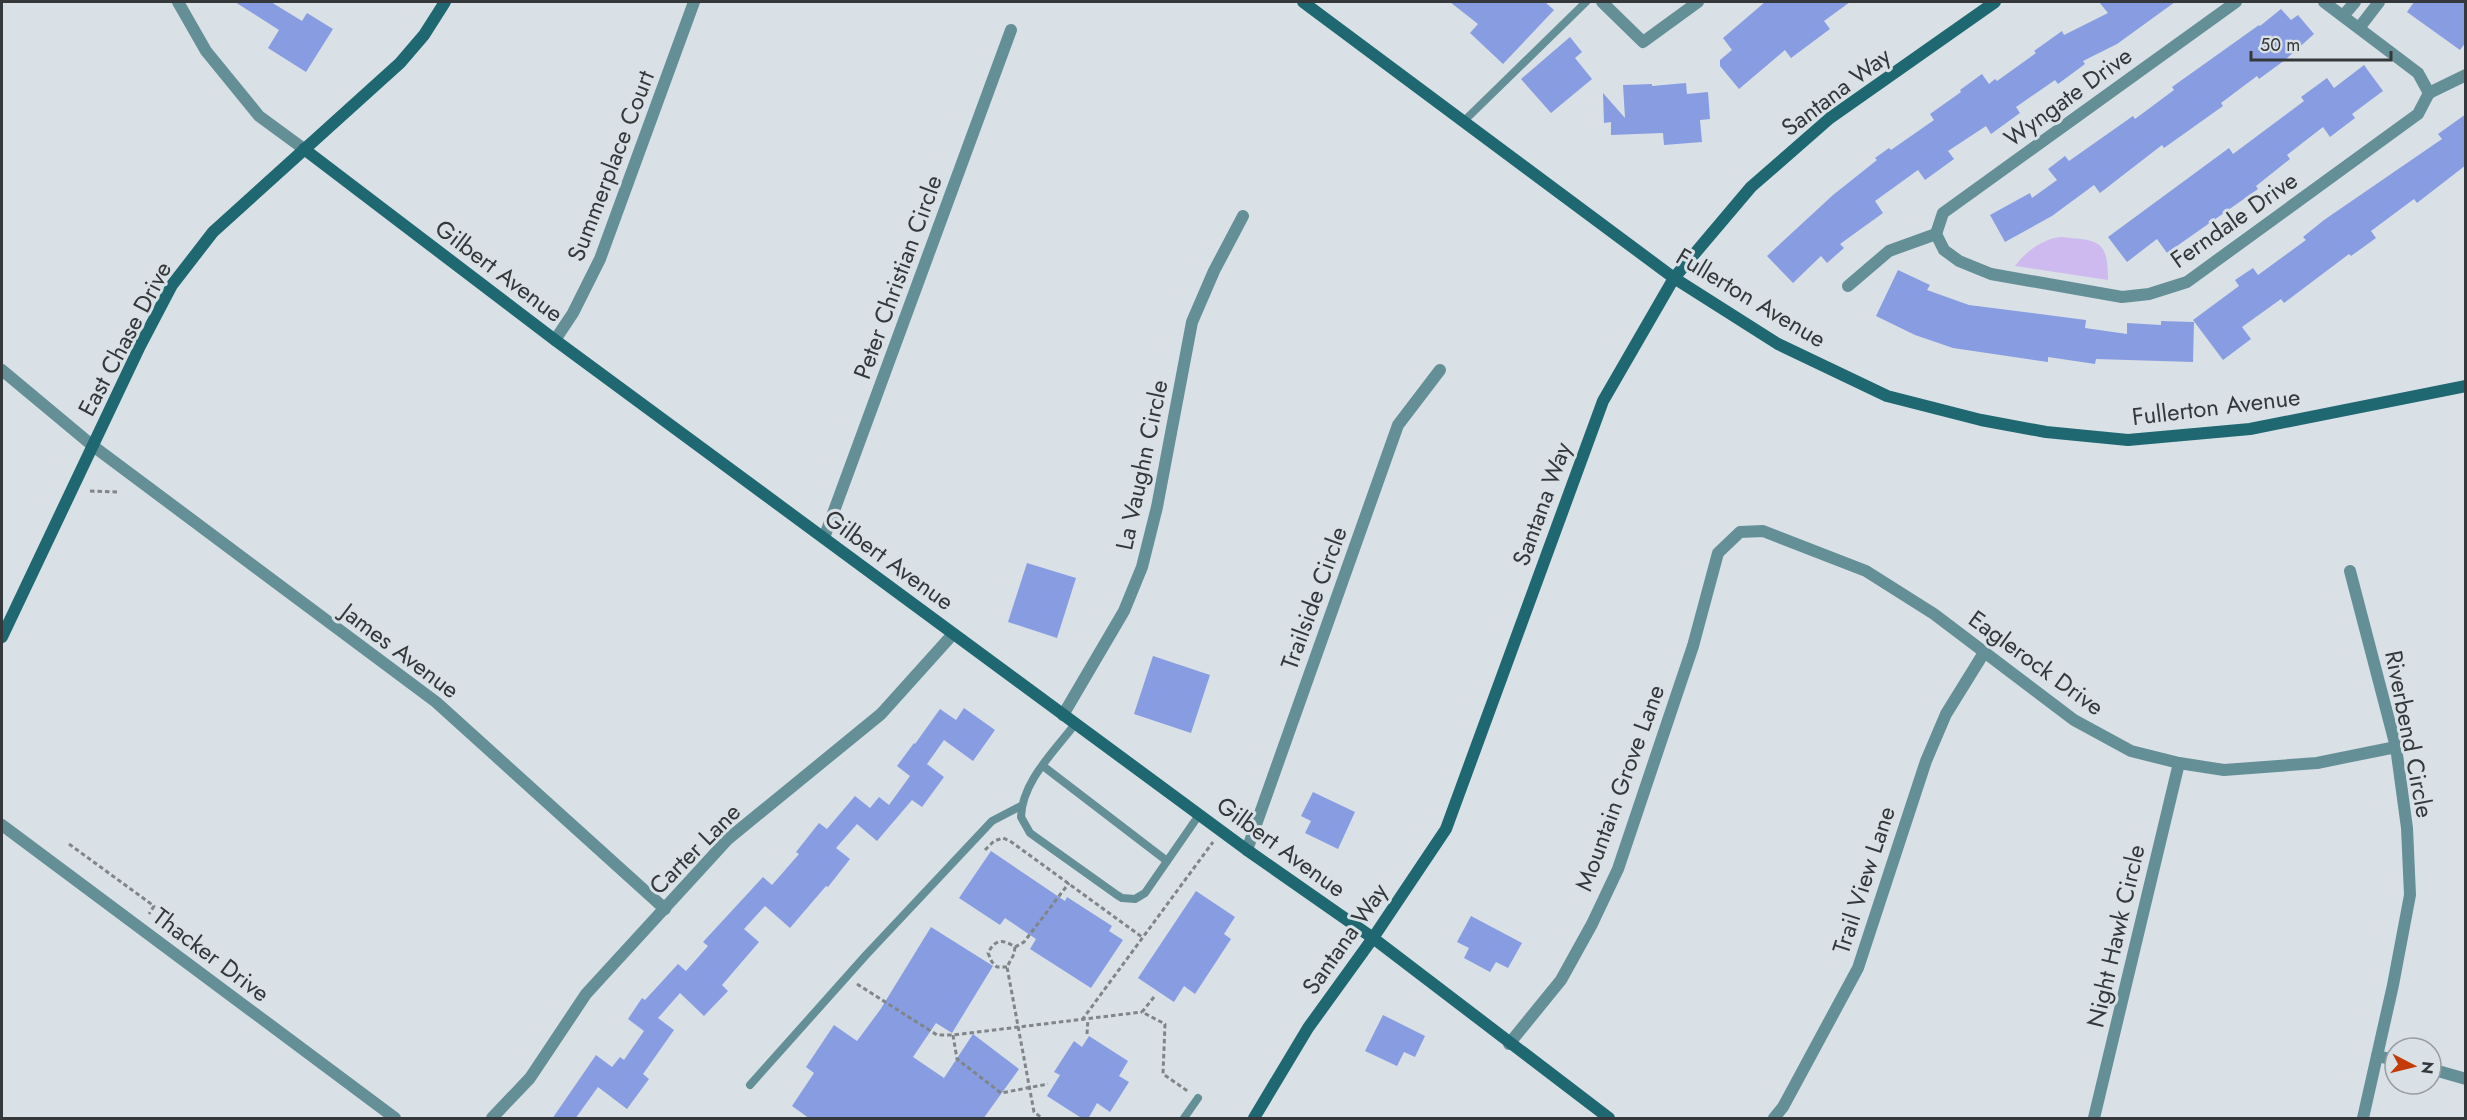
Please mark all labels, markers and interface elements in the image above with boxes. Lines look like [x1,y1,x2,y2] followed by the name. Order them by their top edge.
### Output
[2251,24,2390,62] scale bar
[2260,32,2300,58] text: 50 m
[1774,38,1898,144] street label: Santana Way
[1996,38,2139,155] street label: Wyngate Drive
[558,65,663,266] street label: Summerplace Court
[2163,163,2304,276] street label: Ferndale Drive
[844,170,951,384] street label: Peter Christian Circle
[428,211,571,330] street label: Gilbert Avenue
[1670,239,1833,356] street label: Fullerton Avenue
[69,255,180,422] street label: East Chase Drive
[1106,377,1177,553] street label: La Vaughn Circle
[2130,379,2302,434] street label: Fullerton Avenue
[1503,437,1580,571] street label: Santana Way
[817,501,961,619] street label: Gilbert Avenue
[1271,521,1356,674] street label: Trailside Circle
[331,593,467,707] street label: James Avenue
[1961,601,2111,724] street label: Eaglerock Drive
[2376,647,2443,821] street label: Riverbend Circle
[1566,680,1673,896] street label: Mountain Grove Lane
[1209,788,1353,906] street label: Gilbert Avenue
[641,795,748,902] street label: Carter Lane
[1823,802,1904,958] street label: Trail View Lane
[2077,841,2154,1031] street label: Night Hawk Circle
[1293,875,1396,1002] street label: Santana Way
[146,899,277,1010] street label: Thacker Drive
[2383,1036,2443,1096] north arrow
[2415,1060,2440,1075] text: N

